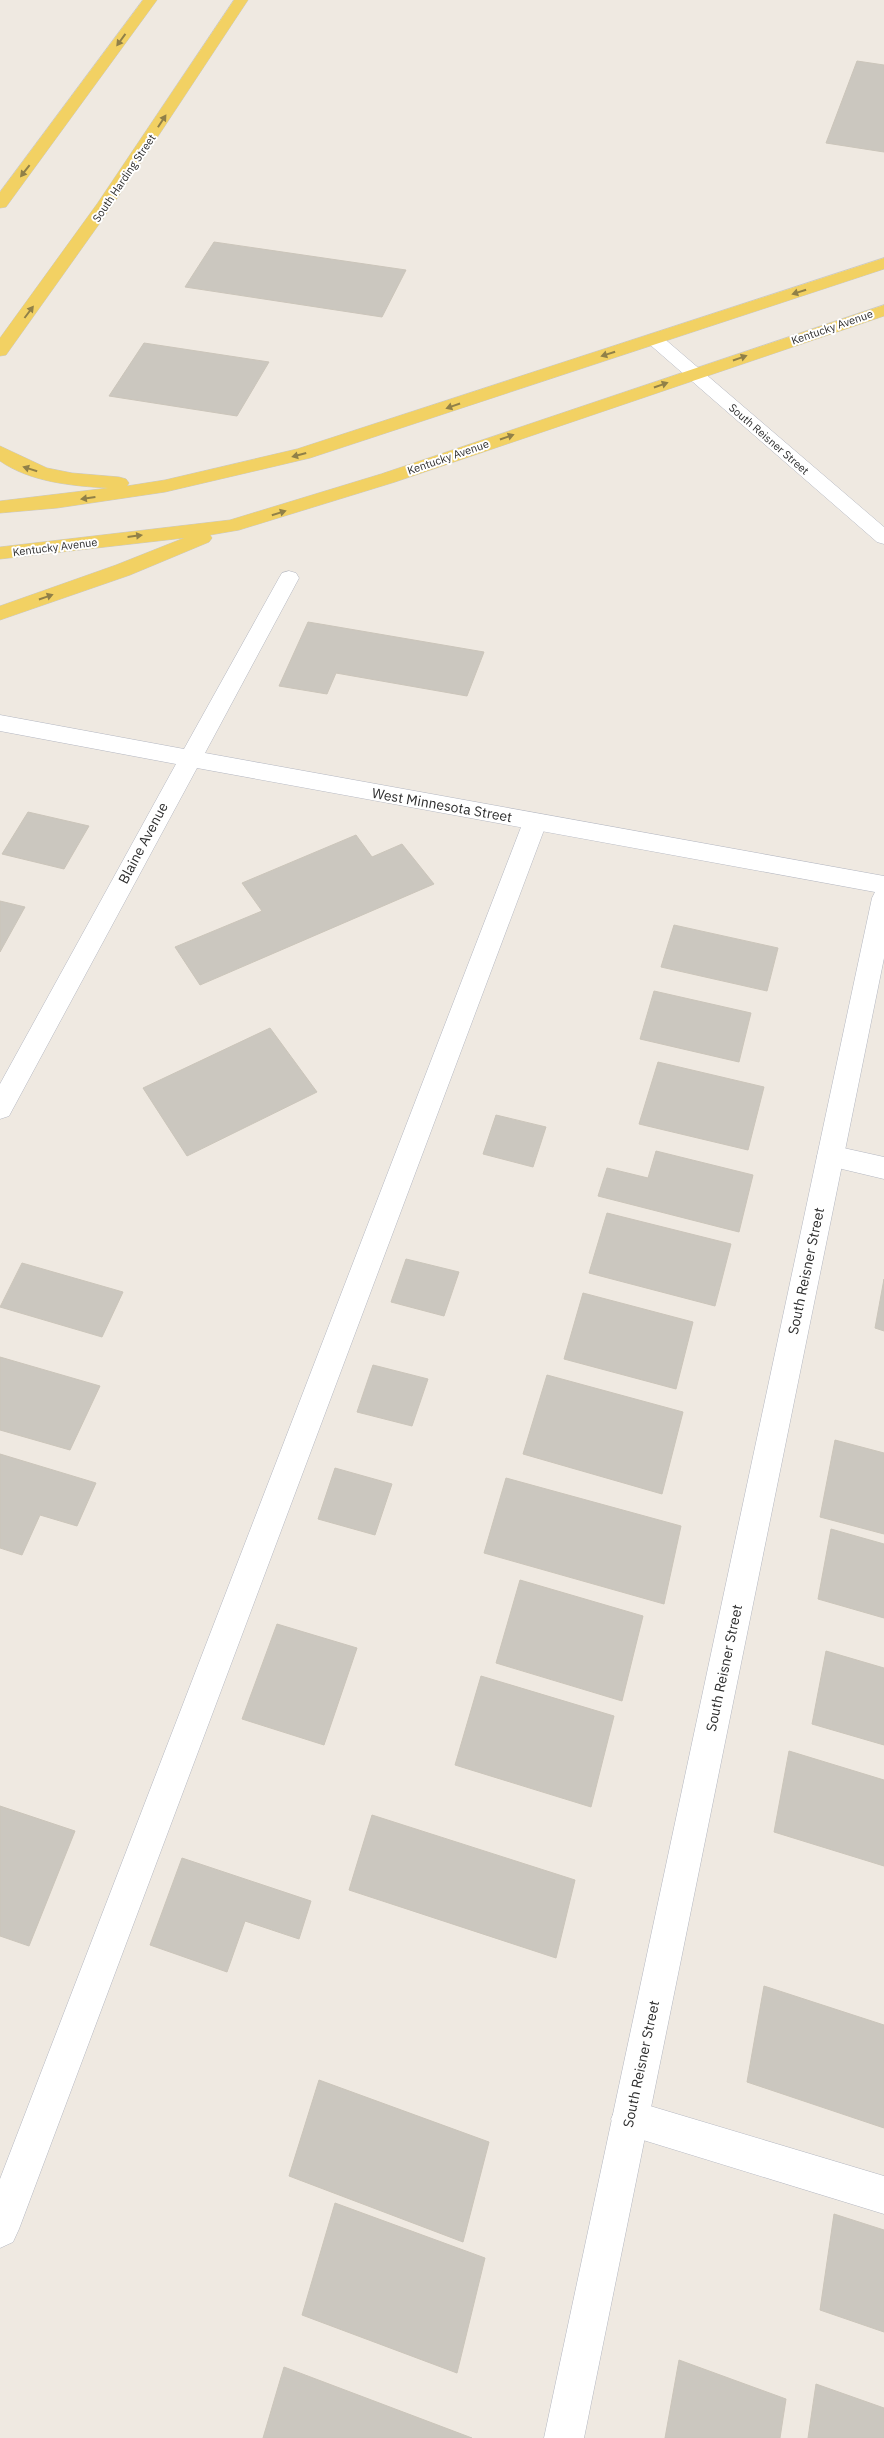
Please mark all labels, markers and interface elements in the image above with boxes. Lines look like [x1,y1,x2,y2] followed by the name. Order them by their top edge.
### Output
[116,33,126,47] one-way arrow
[157,114,167,128] one-way arrow
[89,131,159,225] street label: South Harding Street
[20,164,30,177] one-way arrow
[791,288,806,296] one-way arrow
[24,306,35,319] one-way arrow
[789,307,875,347] street label: Kentucky Avenue
[600,351,615,359] one-way arrow
[732,354,747,362] one-way arrow
[653,381,668,388] one-way arrow
[726,400,812,478] street label: South Reisner Street
[446,403,461,410] one-way arrow
[499,433,514,440] one-way arrow
[405,437,491,477] street label: Kentucky Avenue
[291,451,306,459] one-way arrow
[23,464,38,472] one-way arrow
[80,494,96,502] one-way arrow
[271,508,286,516] one-way arrow
[127,532,143,540] one-way arrow
[12,535,98,559] street label: Kentucky Avenue
[39,593,54,601] one-way arrow
[370,784,514,826] street label: West Minnesota Street
[114,799,172,887] street label: Blaine Avenue
[784,1206,828,1336] street label: South Reisner Street
[702,1603,746,1733] street label: South Reisner Street
[619,1999,663,2129] street label: South Reisner Street

